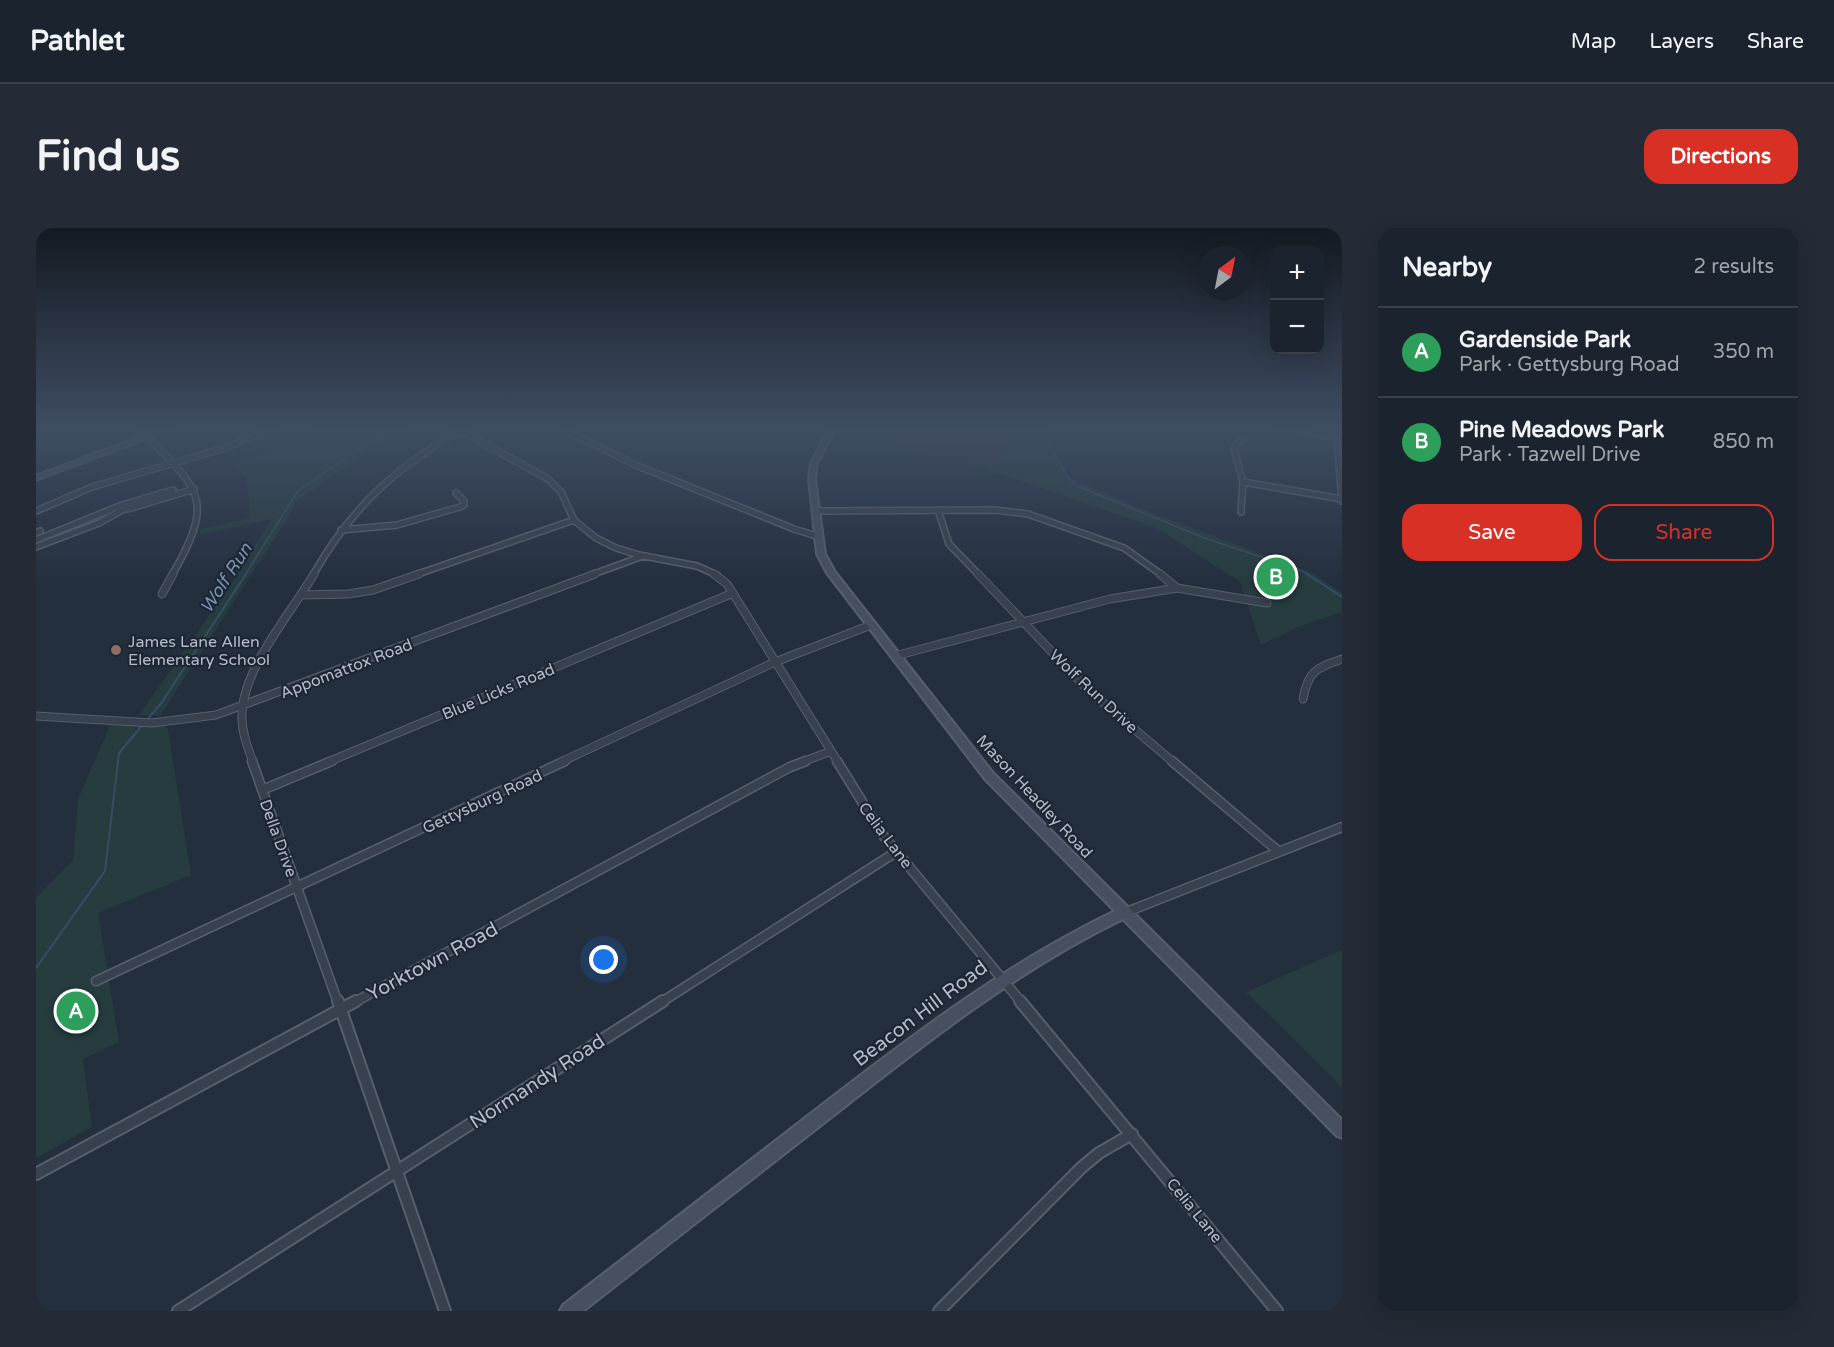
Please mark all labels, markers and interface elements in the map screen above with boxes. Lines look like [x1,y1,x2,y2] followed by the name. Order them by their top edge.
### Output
[30,24,125,58] text: Pathlet
[1571,29,1616,54] text: Map
[1649,29,1714,54] text: Layers
[1747,29,1804,54] text: Share
[1644,129,1798,184] button: Directions
[36,131,180,182] text: Find us
[1198,246,1252,300] north arrow
[1270,246,1324,354] map controls
[1270,246,1324,300] button: +
[1402,252,1492,283] text: Nearby
[1694,255,1774,279] text: 2 results
[1270,300,1324,354] button: −
[1459,327,1631,353] text: Gardenside Park
[1414,340,1429,364] text: A
[1713,340,1774,364] text: 350 m
[1459,353,1680,377] text: Park · Gettysburg Road
[1459,417,1664,443] text: Pine Meadows Park
[1415,430,1428,454] text: B
[1713,430,1774,454] text: 850 m
[1459,443,1641,467] text: Park · Tazwell Drive
[1402,504,1582,561] button: Save
[1594,504,1774,561] button: Share
[195,538,257,617] water label: Wolf Run
[1256,554,1296,600] pin: B
[128,632,270,670] place label: James Lane Allen Elementary School
[277,635,415,703] street label: Appomattox Road
[109,643,123,657] marker: James Lane Allen Elementary School
[1045,646,1142,738] street label: Wolf Run Drive
[439,659,558,725] street label: Blue Licks Road
[972,731,1097,863] street label: Mason Headley Road
[419,765,545,838] street label: Gettysburg Road
[255,797,301,880] street label: Della Drive
[854,798,917,873] street label: Celia Lane
[363,917,502,1007] street label: Yorktown Road
[589,945,618,974] your location
[849,956,992,1072] street label: Beacon Hill Road
[56,988,96,1034] pin: A
[466,1029,610,1134] street label: Normandy Road
[1162,1174,1227,1247] street label: Celia Lane

